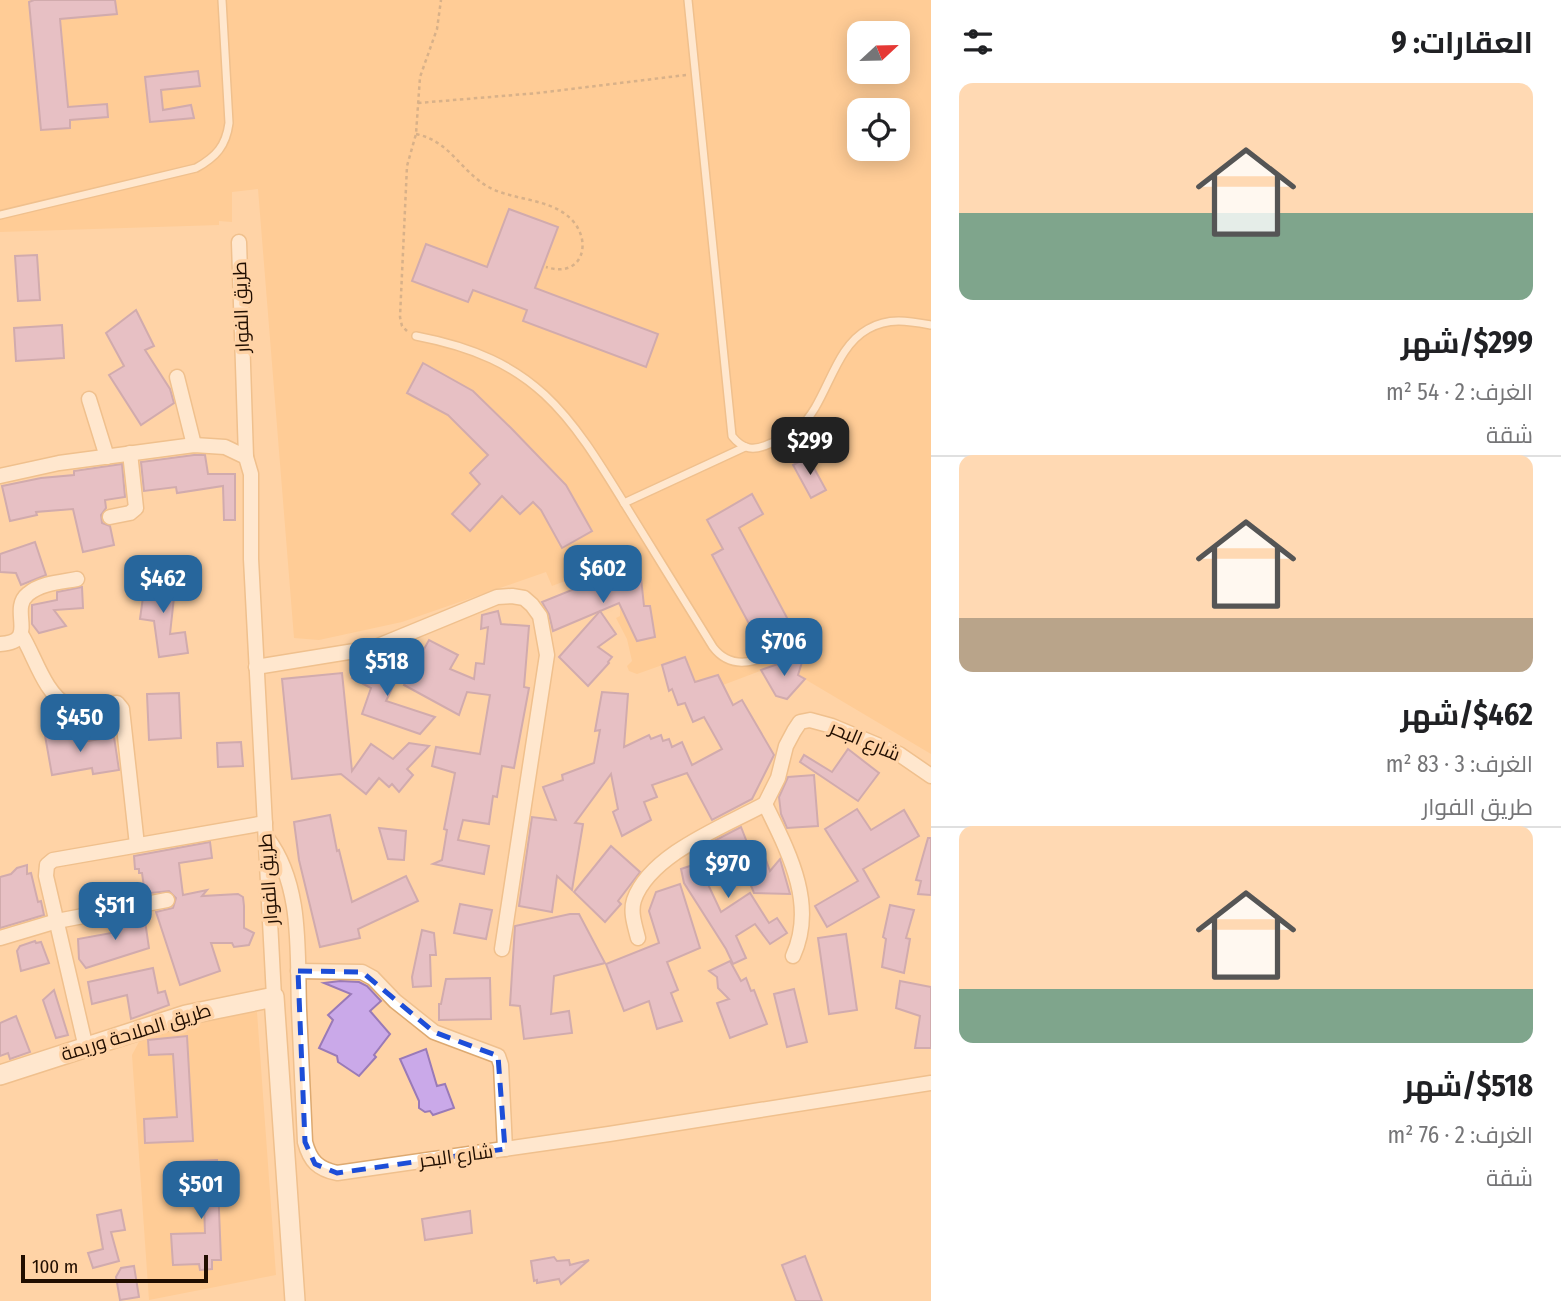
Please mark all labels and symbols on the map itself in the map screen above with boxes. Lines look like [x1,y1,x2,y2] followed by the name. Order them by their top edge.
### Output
[847,21,910,84] north arrow
[228,261,255,354] street label: طريق الفوار
[769,418,851,477] pin: $299
[562,546,644,605] pin: $602
[122,556,204,615] pin: $462
[743,618,825,678] pin: $706
[346,638,428,698] pin: $518
[39,694,121,754] pin: $450
[825,715,904,768] street label: شارع البحر
[253,833,284,926] street label: طريق الفوار
[687,841,769,900] pin: $970
[74,883,156,942] pin: $511
[58,998,214,1067] street label: طريق الملاحة وريمة
[417,1139,495,1175] street label: شارع البحر
[160,1162,242,1221] pin: $501
[21,1252,208,1284] scale bar

